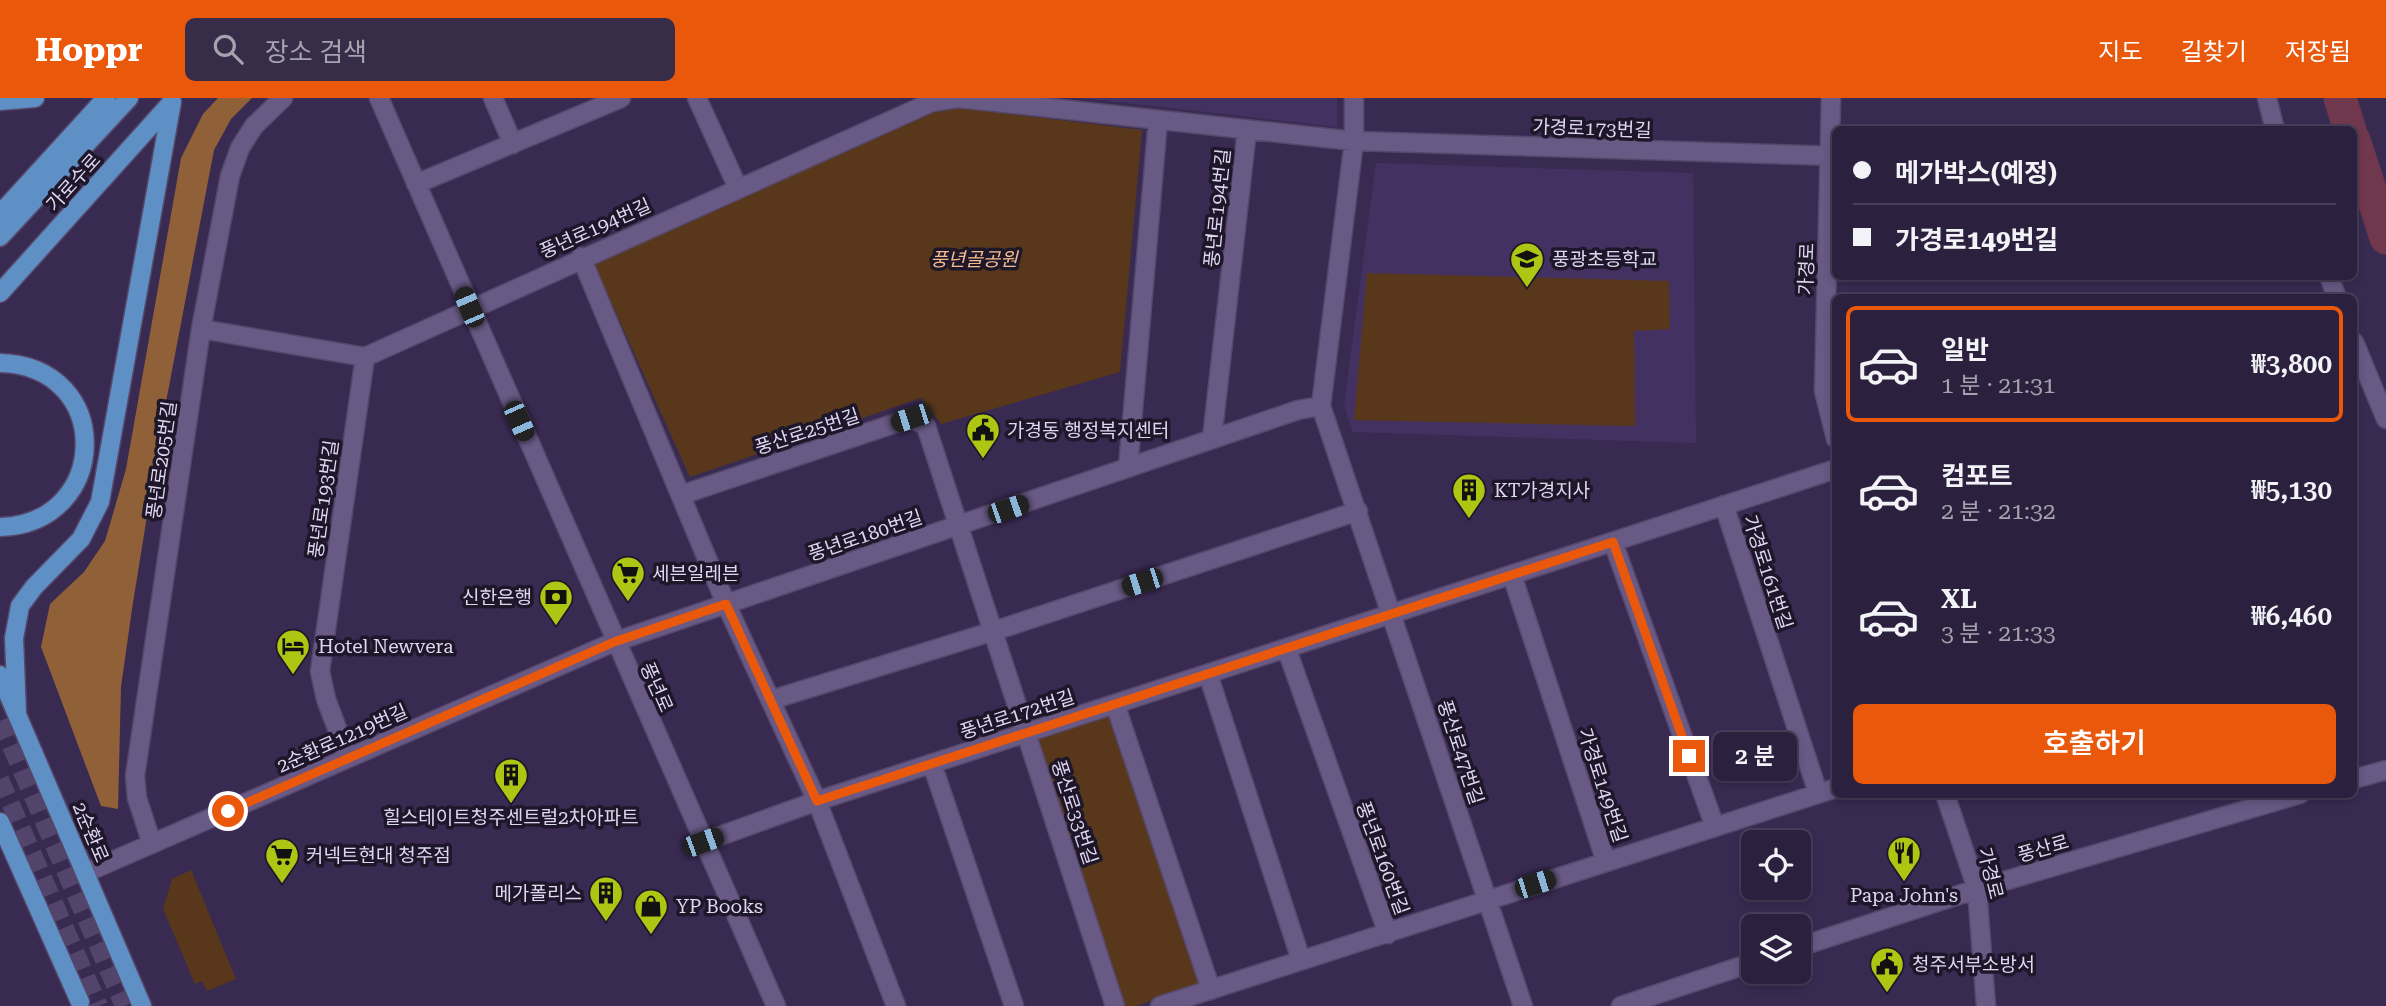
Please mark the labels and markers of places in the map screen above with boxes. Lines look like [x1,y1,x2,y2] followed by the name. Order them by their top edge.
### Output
[1508,240,1546,289] school or university icon: 풍광초등학교
[1552,248,1657,271] place label: 풍광초등학교
[964,411,1002,460] public building icon: 가경동 행정복지센터
[1007,419,1169,442] place label: 가경동 행정복지센터
[1450,471,1488,520] building icon: KT가경지사
[1494,479,1590,502] place label: KT가경지사
[609,554,647,603] supermarket icon: 세븐일레븐
[652,562,739,585] place label: 세븐일레븐
[537,578,575,627] bank icon: 신한은행
[462,586,532,609] place label: 신한은행
[274,627,312,676] hotel icon: Hotel Newvera
[318,635,454,658] place label: Hotel Newvera
[492,756,530,805] building icon: 힐스테이트청주센트럴2차아파트
[383,806,639,829] place label: 힐스테이트청주센트럴2차아파트
[1885,834,1923,883] restaurant icon: Papa John's
[263,836,301,885] supermarket icon: 커넥트현대 청주점
[306,844,451,867] place label: 커넥트현대 청주점
[587,874,625,923] building icon: 메가폴리스
[495,882,582,905] place label: 메가폴리스
[1850,884,1958,907] place label: Papa John's
[632,887,670,936] shop icon: YP Books
[676,895,763,918] place label: YP Books
[1868,945,1906,994] public building icon: 청주서부소방서
[1912,953,2034,976] place label: 청주서부소방서

